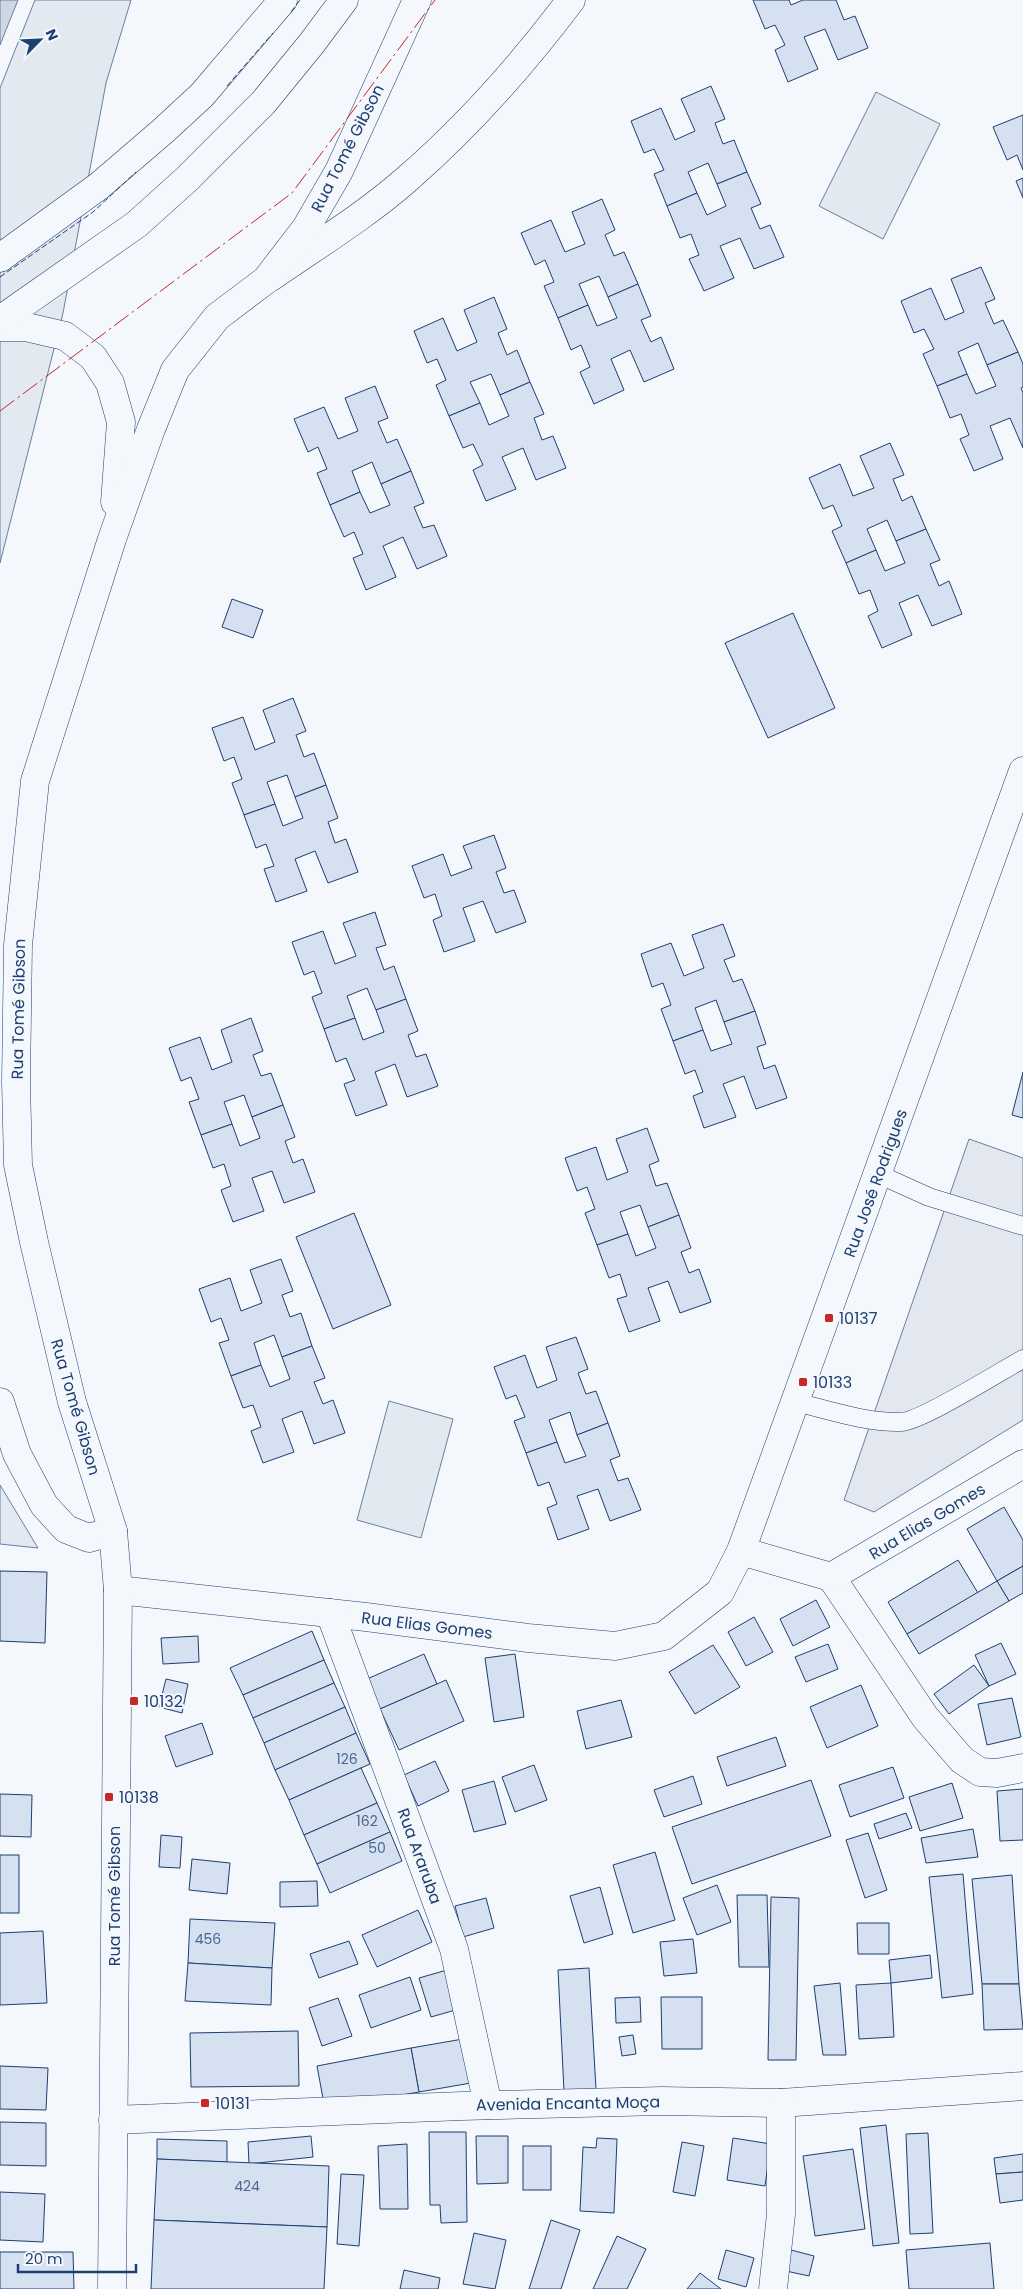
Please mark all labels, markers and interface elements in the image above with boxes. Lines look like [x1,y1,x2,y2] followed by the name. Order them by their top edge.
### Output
[15,15,65,65] north arrow
[41,26,63,44] text: N
[305,80,390,216] street label: Rua Tomé Gibson
[6,938,31,1080] street label: Rua Tomé Gibson
[838,1106,913,1261] street label: Rua José Rodrigues
[839,1307,878,1330] place label: 10137
[823,1312,835,1324] marker: 10137
[45,1336,106,1478] street label: Rua Tomé Gibson
[813,1371,852,1394] place label: 10133
[797,1376,809,1388] marker: 10133
[865,1478,990,1565] street label: Rua Elias Gomes
[360,1606,494,1645] street label: Rua Elias Gomes
[144,1690,183,1713] place label: 10132
[128,1695,140,1707] marker: 10132
[336,1749,358,1769] house number: 126
[119,1786,159,1809] place label: 10138
[103,1791,115,1803] marker: 10138
[392,1805,448,1907] street label: Rua Araruba
[356,1811,378,1831] house number: 162
[103,1826,126,1966] street label: Rua Tomé Gibson
[368,1838,386,1858] house number: 50
[195,1929,221,1949] house number: 456
[476,2090,660,2117] street label: Avenida Encanta Moça
[215,2092,250,2115] place label: 10131
[199,2097,211,2109] marker: 10131
[234,2176,260,2196] house number: 424
[18,2242,135,2274] scale bar
[25,2248,63,2269] text: 20 m

